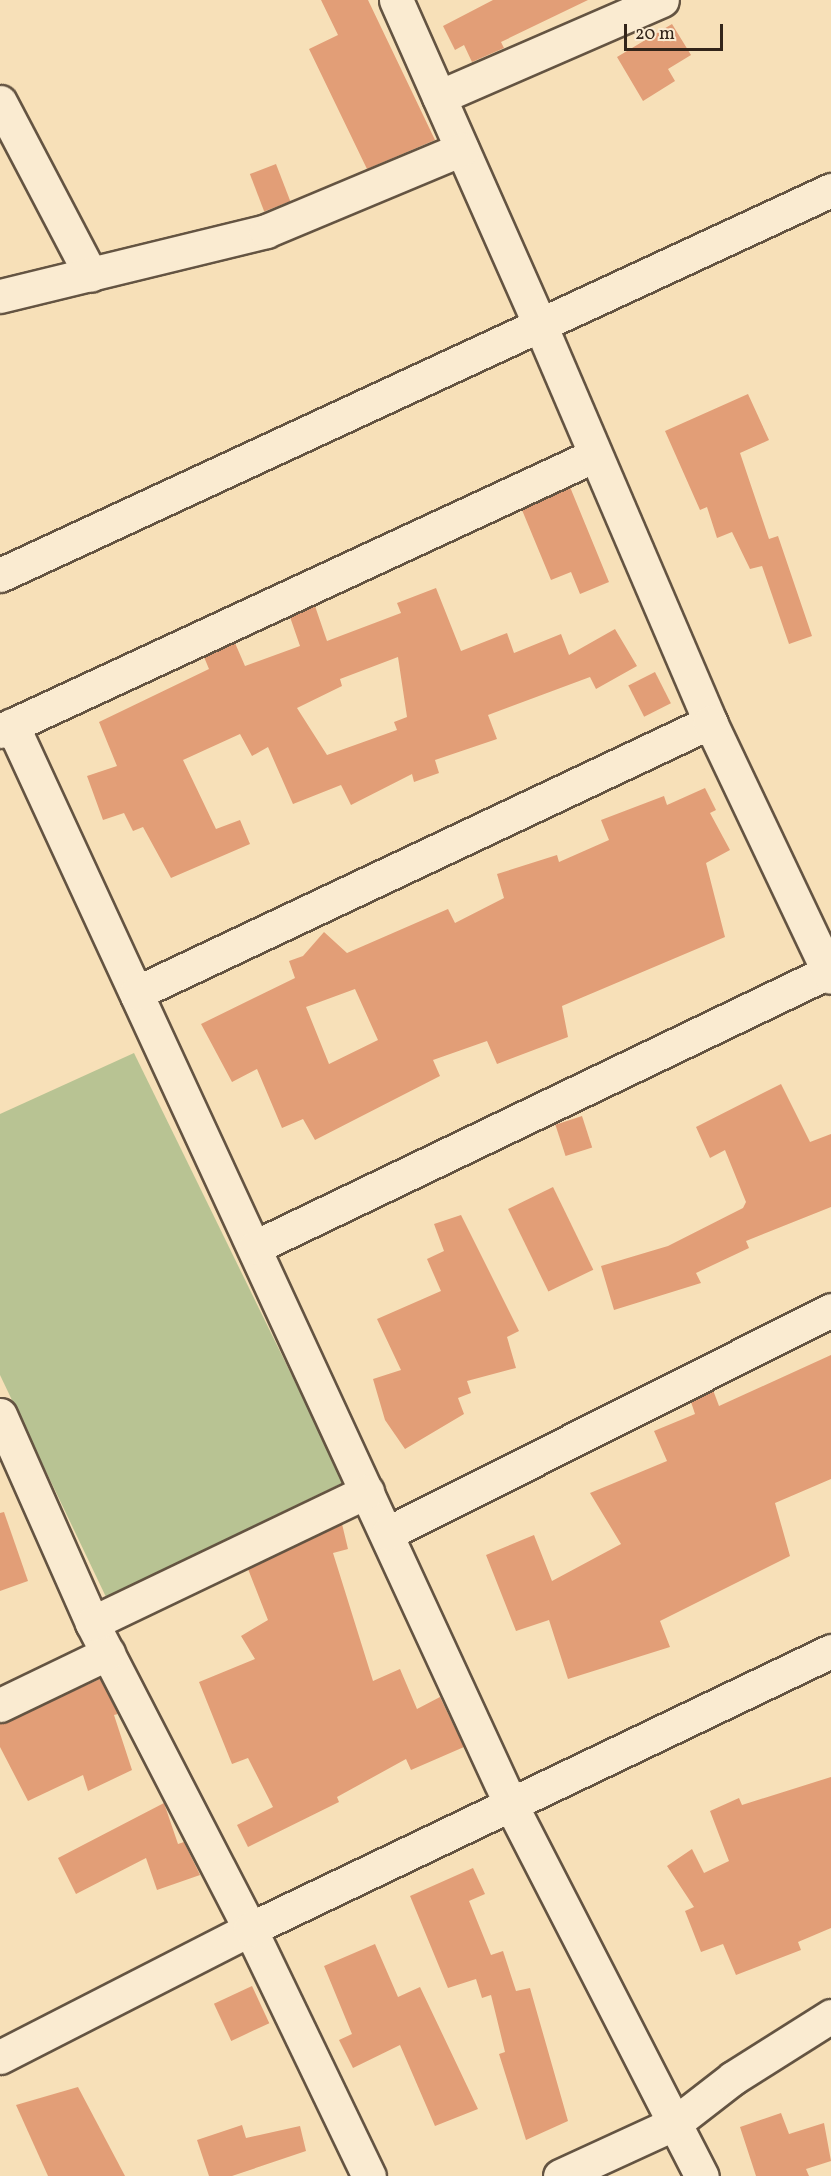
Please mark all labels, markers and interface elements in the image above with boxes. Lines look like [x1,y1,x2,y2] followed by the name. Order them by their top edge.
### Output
[627,12,726,50] scale bar
[635,22,675,47] text: 20 m

